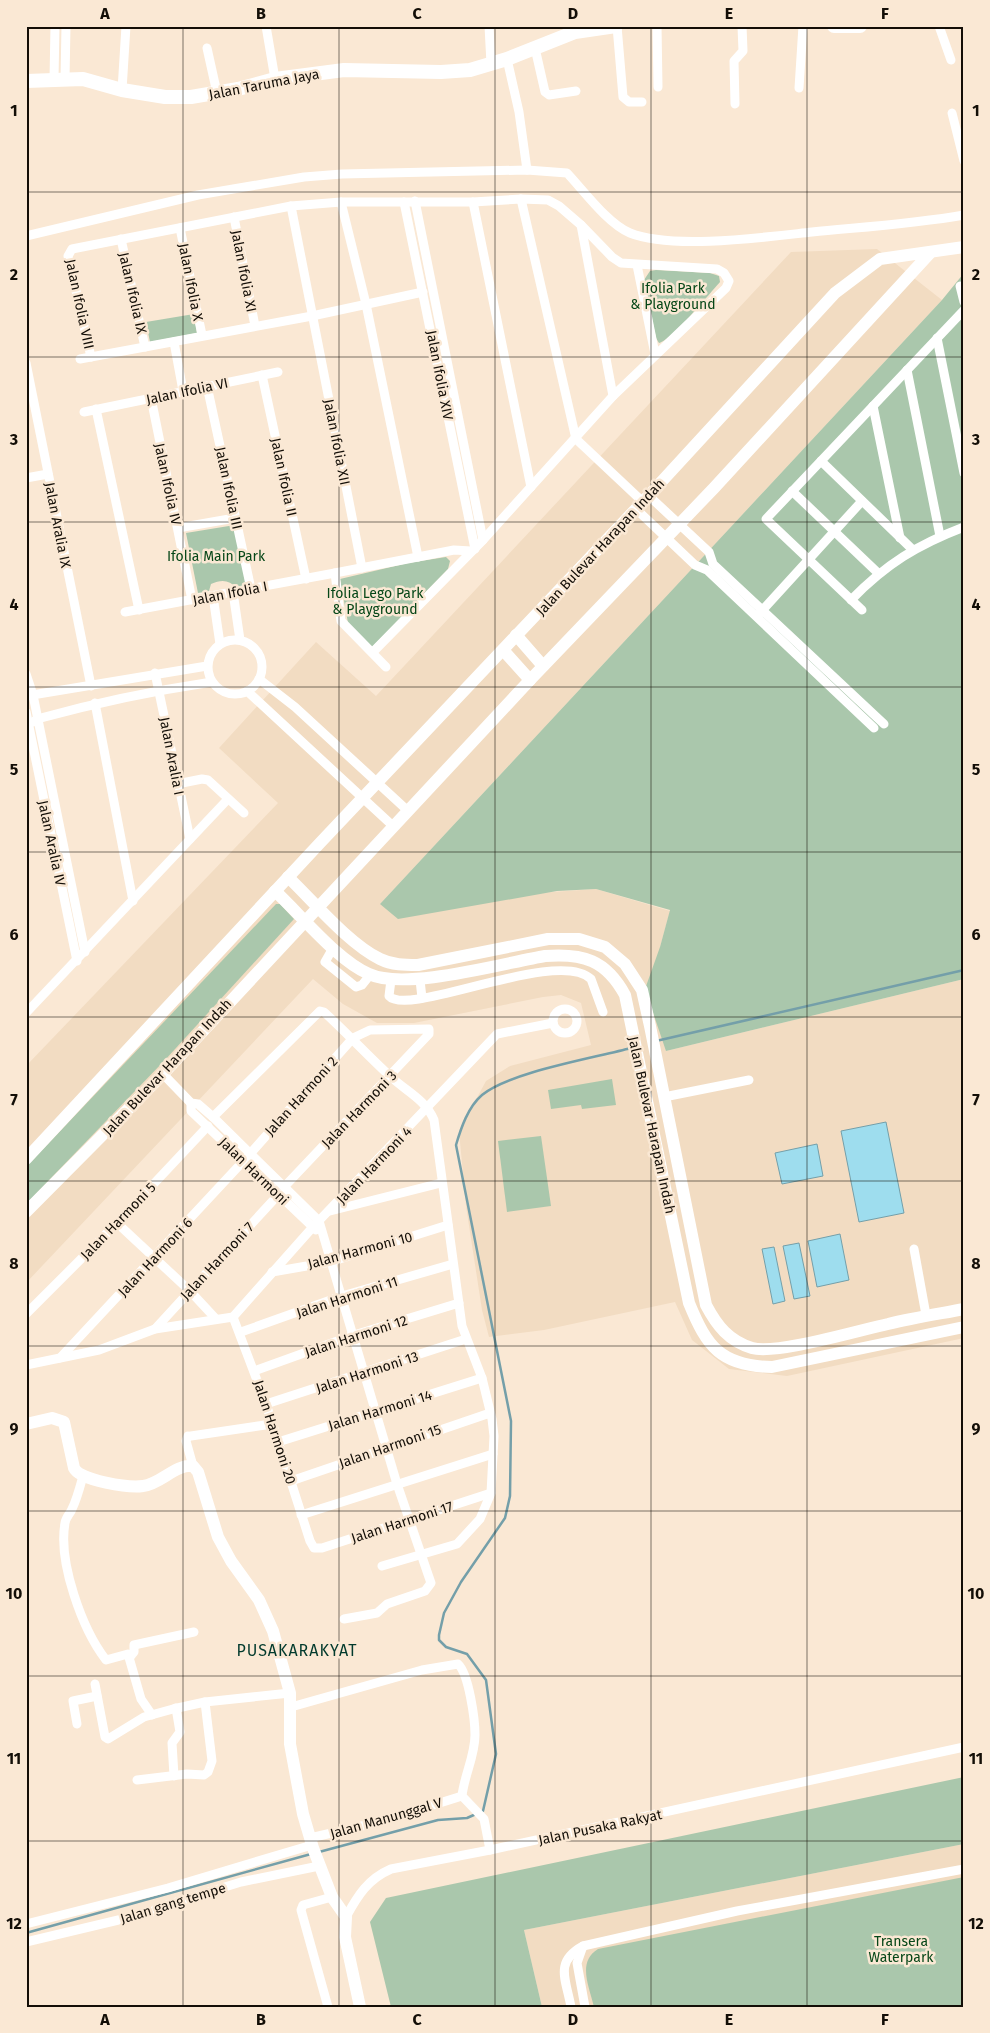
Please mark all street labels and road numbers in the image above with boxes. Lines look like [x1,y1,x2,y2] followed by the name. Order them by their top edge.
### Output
[207,65,321,104] street label: Jalan Taruma Jaya
[227,229,260,314] street label: Jalan Ifolia XI
[175,242,206,323] street label: Jalan Ifolia X
[115,251,150,336] street label: Jalan Ifolia IX
[62,257,97,351] street label: Jalan Ifolia VIII
[422,329,457,422] street label: Jalan Ifolia XIV
[145,374,230,408] street label: Jalan Ifolia VI
[320,398,353,487] street label: Jalan Ifolia XII
[267,436,300,518] street label: Jalan Ifolia II
[151,442,185,527] street label: Jalan Ifolia IV
[211,445,246,531] street label: Jalan Ifolia III
[532,475,668,619] street label: Jalan Bulevar Harapan Indah
[41,481,74,570] street label: Jalan Aralia IX
[191,578,269,609] street label: Jalan Ifolia I
[156,716,187,797] street label: Jalan Aralia I
[34,799,69,888] street label: Jalan Aralia IV
[99,995,235,1139] street label: Jalan Bulevar Harapan Indah
[624,1035,679,1215] street label: Jalan Bulevar Harapan Indah
[261,1053,341,1139] street label: Jalan Harmoni 2
[318,1067,401,1152] street label: Jalan Harmoni 3
[333,1123,416,1208] street label: Jalan Harmoni 4
[215,1134,292,1209] street label: Jalan Harmoni
[77,1179,160,1264] street label: Jalan Harmoni 5
[115,1214,196,1300] street label: Jalan Harmoni 6
[177,1219,258,1304] street label: Jalan Harmoni 7
[306,1228,415,1273] street label: Jalan Harmoni 10
[294,1273,400,1322] street label: Jalan Harmoni 11
[303,1312,410,1361] street label: Jalan Harmoni 12
[314,1348,421,1397] street label: Jalan Harmoni 13
[250,1378,299,1487] street label: Jalan Harmoni 20
[326,1386,435,1434] street label: Jalan Harmoni 14
[337,1421,444,1472] street label: Jalan Harmoni 15
[349,1498,455,1547] street label: Jalan Harmoni 17
[328,1794,444,1843] street label: Jalan Manunggal V
[537,1806,664,1849] street label: Jalan Pusaka Rakyat
[118,1879,228,1928] street label: Jalan gang tempe

